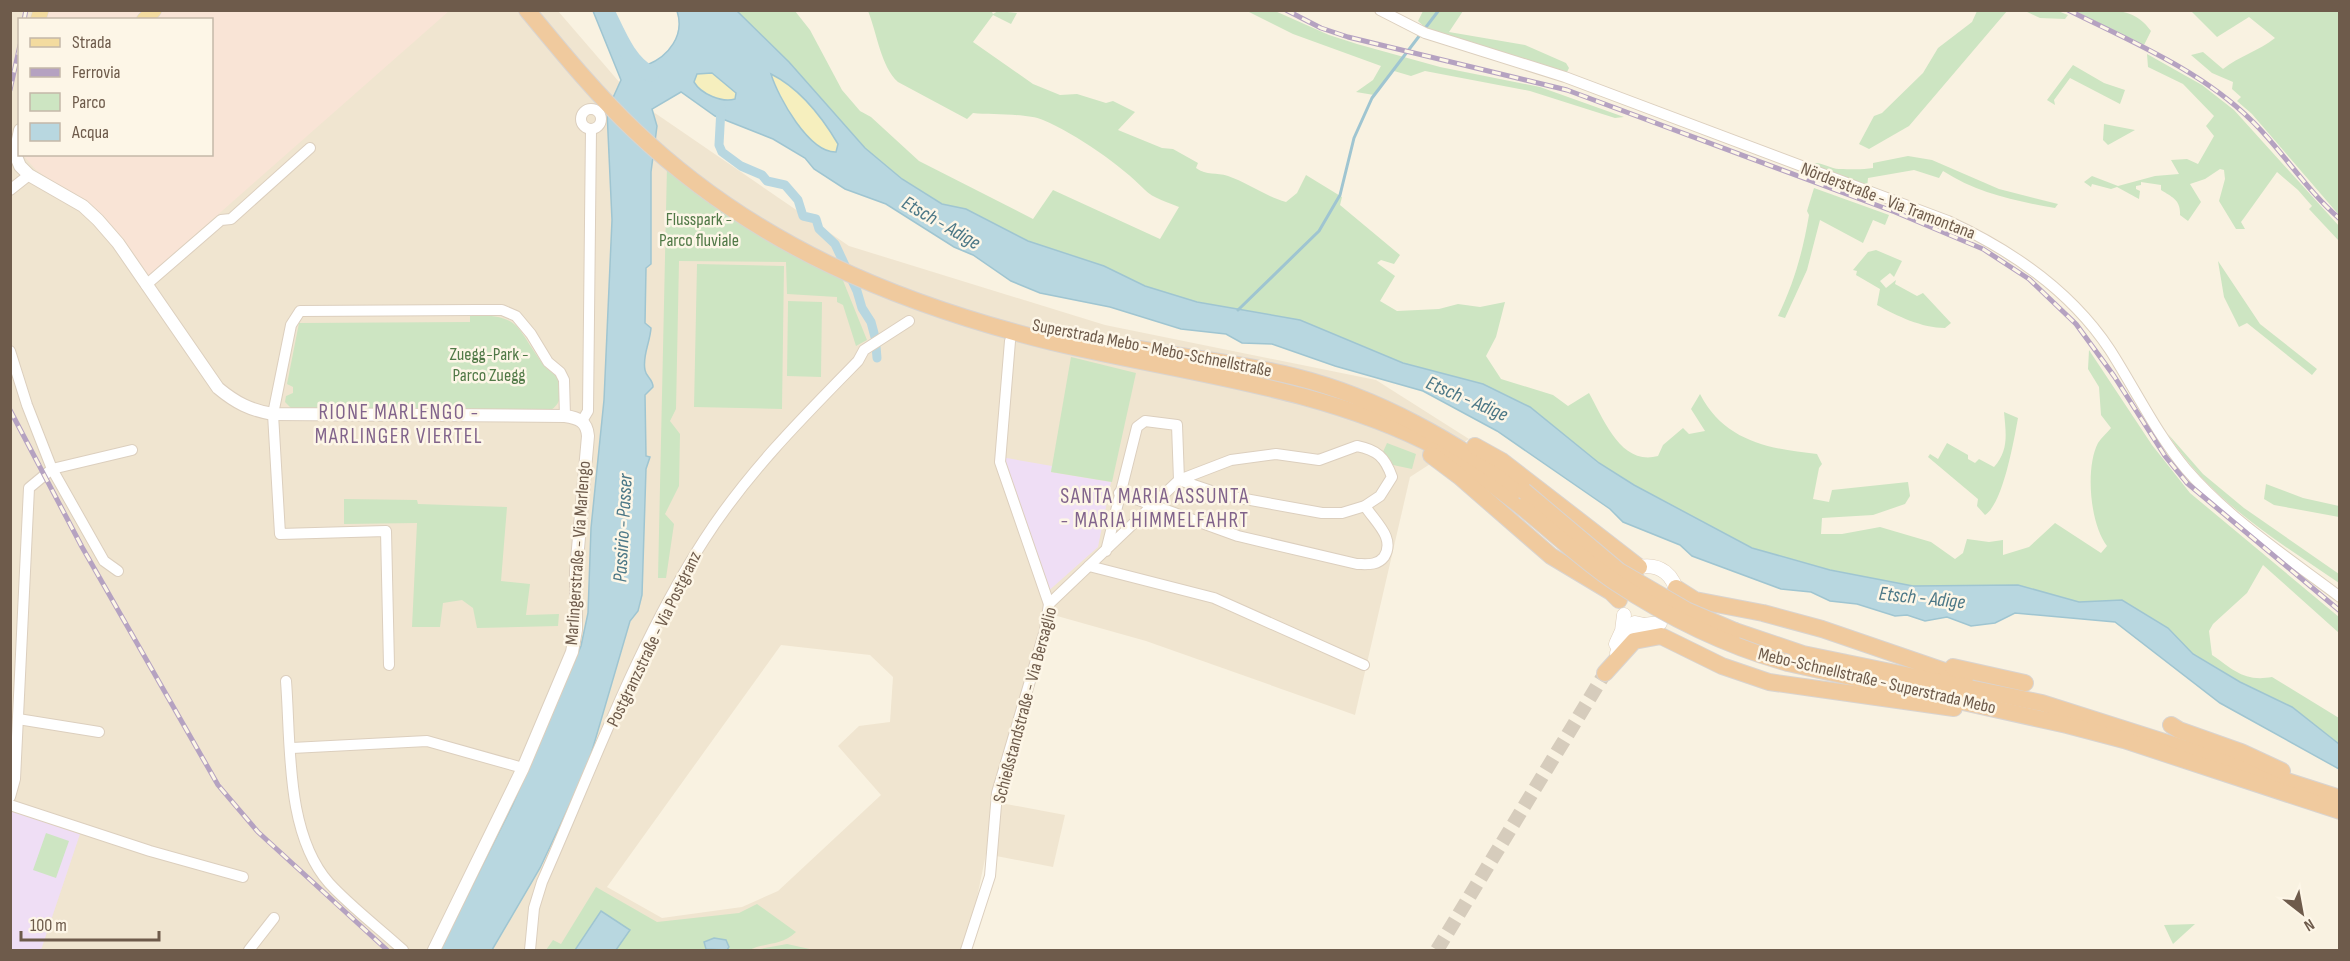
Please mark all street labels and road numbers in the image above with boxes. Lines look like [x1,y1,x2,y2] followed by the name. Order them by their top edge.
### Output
[1798,158,1978,244] street label: Nörderstraße - Via Tramontana
[1031,314,1273,382] street label: Superstrada Mebo - Mebo-Schnellstraße
[561,460,595,646] street label: Marlingerstraße - Via Marlengo
[602,547,706,730] street label: Postgranzstraße - Via Postgranz
[989,605,1061,805] street label: Schießstandstraße - Via Bersaglio
[1756,643,1998,719] street label: Mebo-Schnellstraße - Superstrada Mebo

